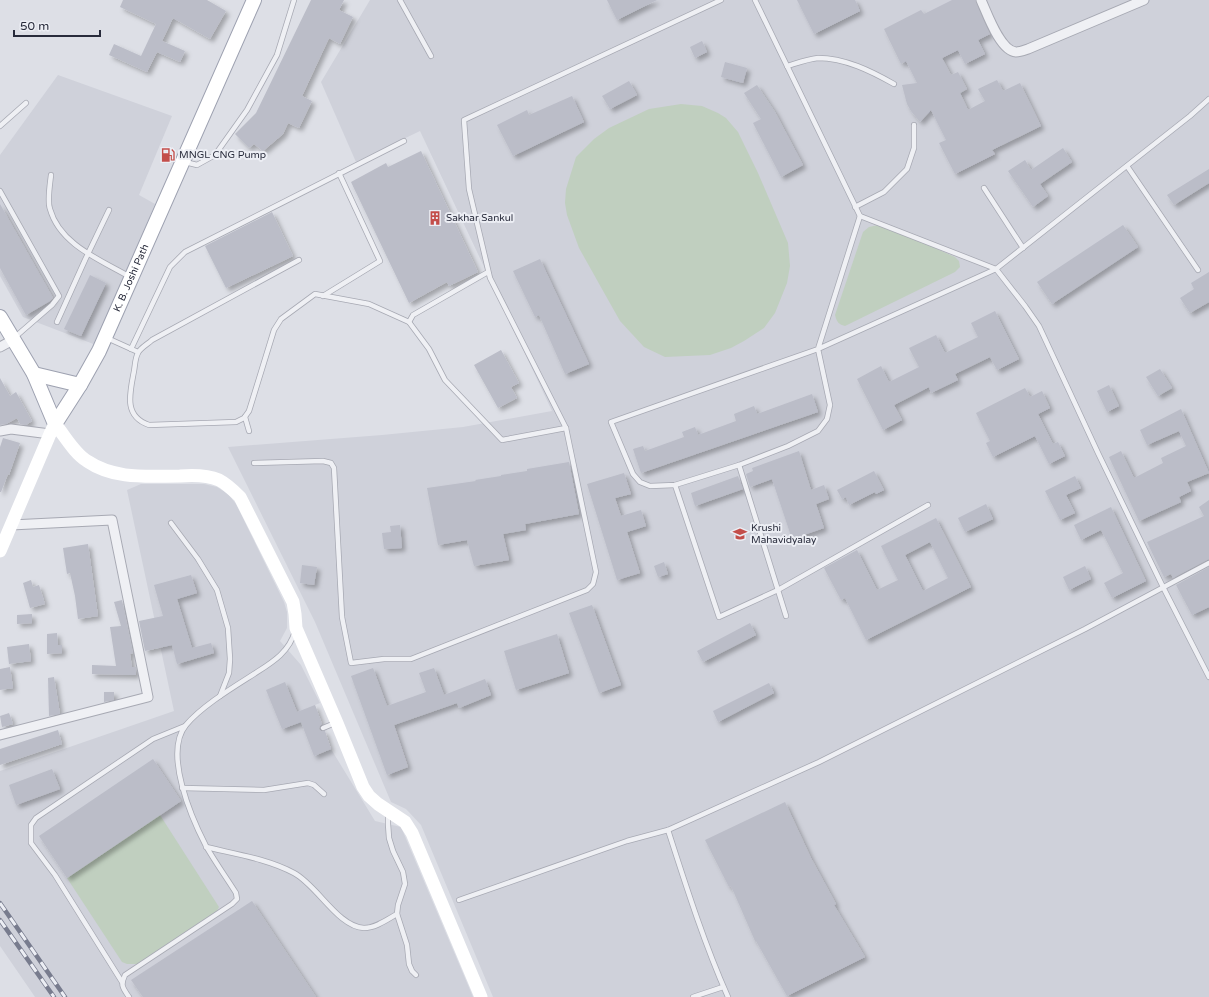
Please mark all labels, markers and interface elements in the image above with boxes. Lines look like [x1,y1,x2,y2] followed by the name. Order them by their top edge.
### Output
[14,12,100,38] scale bar
[20,19,49,33] text: 50 m
[160,147,176,163] fuel station icon: MNGL CNG Pump
[179,149,266,161] place label: MNGL CNG Pump
[427,210,443,226] building icon: Sakhar Sankul
[446,212,513,224] place label: Sakhar Sankul
[111,242,151,314] street label: K. B. Joshi Path
[751,522,817,546] place label: Krushi Mahavidyalay
[732,526,748,542] school or university icon: Krushi Mahavidyalay

